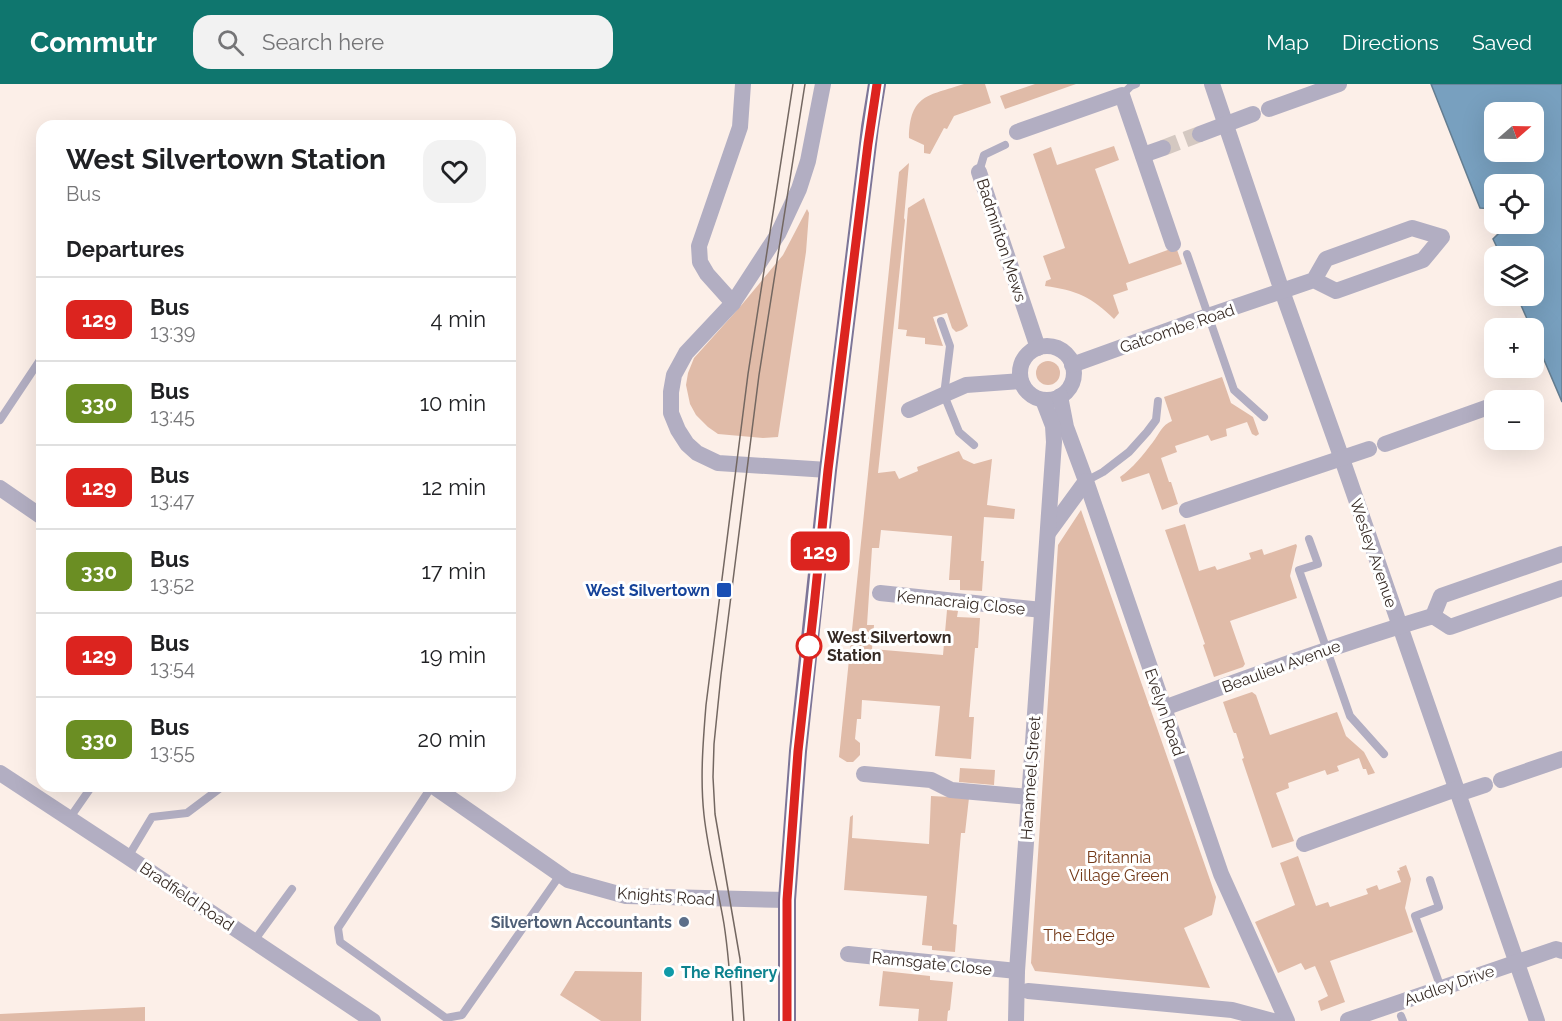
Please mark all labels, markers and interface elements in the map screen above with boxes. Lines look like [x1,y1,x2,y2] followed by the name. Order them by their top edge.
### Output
[193,15,613,69] search box
[30,26,157,59] text: Commutr
[214,26,247,59] icon: search
[262,29,384,55] text: Search here
[1266,30,1309,55] text: Map
[1342,30,1439,55] text: Directions
[1472,30,1532,55] text: Saved
[1484,102,1544,162] north arrow
[1484,102,1544,450] map controls
[423,140,486,203] button: heart
[66,143,386,176] text: West Silvertown Station
[1484,174,1544,234] button: locate
[973,176,1030,304] street label: Badminton Mews
[66,182,101,206] text: Bus
[66,236,184,262] text: Departures
[1484,246,1544,306] button: layers
[150,294,189,320] text: Bus
[1117,300,1237,357] street label: Gatcombe Road
[431,306,486,332] text: 4 min
[82,307,116,332] text: 129
[1484,318,1544,378] button: +
[150,320,195,344] text: 13:39
[150,378,189,404] text: Bus
[420,390,486,416] text: 10 min
[1484,390,1544,450] button: −
[81,391,117,416] text: 330
[150,404,195,428] text: 13:45
[150,462,189,488] text: Bus
[422,474,486,500] text: 12 min
[82,475,116,500] text: 129
[150,488,195,512] text: 13:47
[1346,496,1401,610] street label: Wesley Avenue
[786,532,854,570] line badge: 129
[803,539,837,564] text: 129
[150,546,189,572] text: Bus
[421,558,486,584] text: 17 min
[81,559,117,584] text: 330
[150,572,194,596] text: 13:52
[585,581,710,600] place label: West Silvertown
[715,581,733,599] marker: West Silvertown
[896,586,1026,619] street label: Kennacraig Close
[827,628,952,665] place label: West Silvertown Station
[150,630,189,656] text: Bus
[796,633,822,659] marker: West Silvertown Station
[1219,636,1343,697] street label: Beaulieu Avenue
[420,642,486,668] text: 19 min
[82,643,116,668] text: 129
[150,656,195,680] text: 13:54
[1141,666,1188,759] street label: Evelyn Road
[150,714,189,740] text: Bus
[1017,715,1044,841] street label: Hanameel Street
[418,726,486,752] text: 20 min
[81,727,117,752] text: 330
[150,740,195,764] text: 13:55
[1069,848,1169,885] park label: Britannia Village Green
[136,858,237,935] street label: Bradfield Road
[617,884,715,909] street label: Knights Road
[491,913,672,932] place label: Silvertown Accountants
[677,915,691,929] marker: Silvertown Accountants
[1043,926,1115,945] park label: The Edge
[871,948,993,979] street label: Ramsgate Close
[1402,961,1497,1010] street label: Audley Drive
[681,963,777,982] place label: The Refinery
[662,965,676,979] marker: The Refinery

